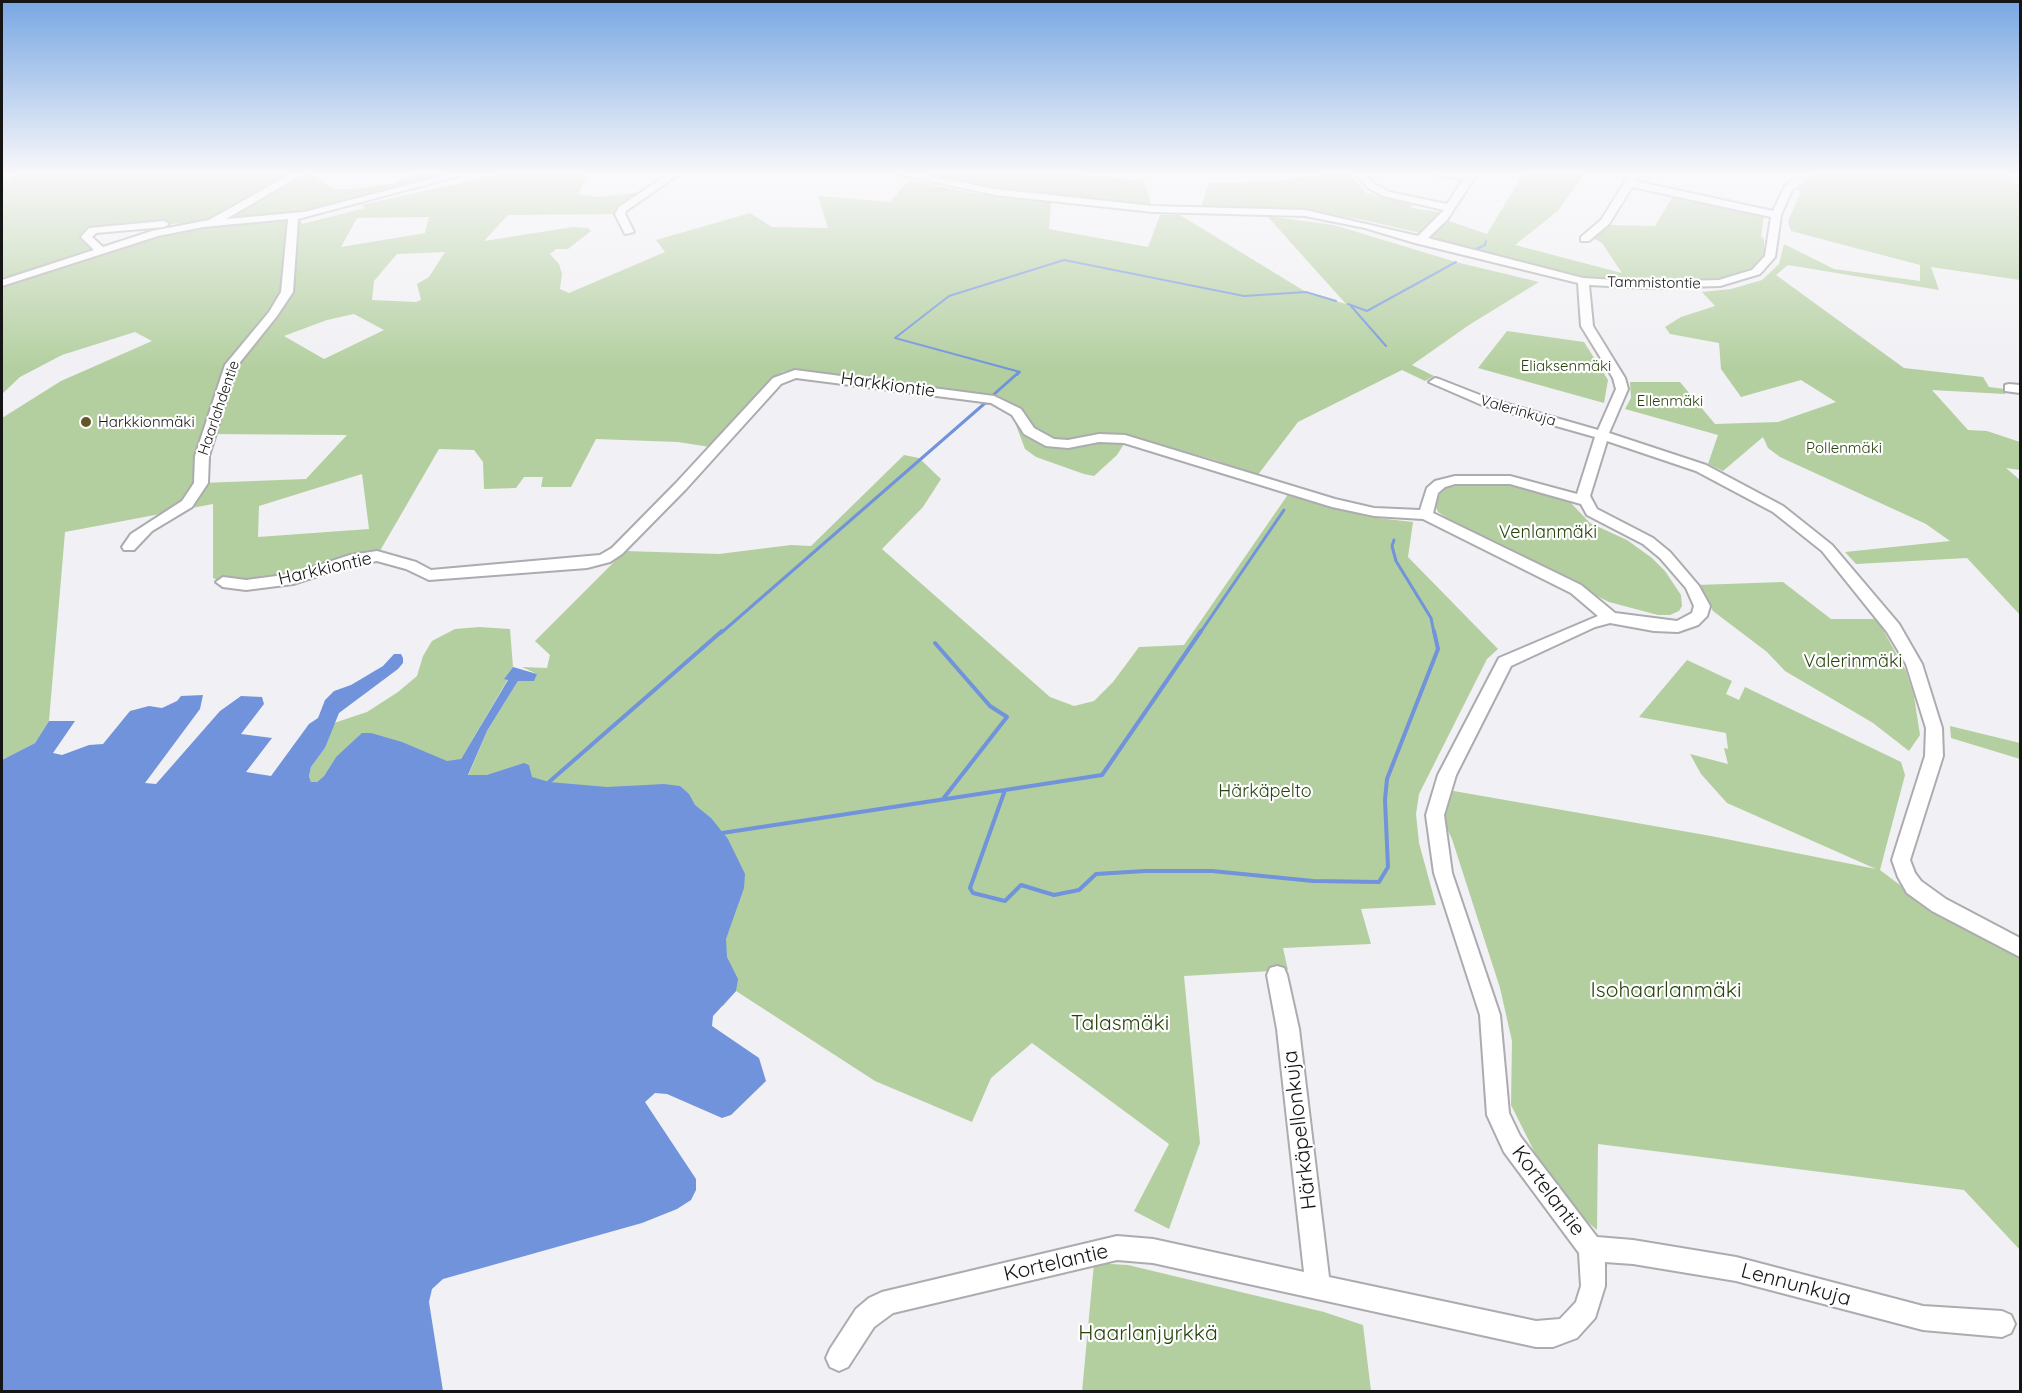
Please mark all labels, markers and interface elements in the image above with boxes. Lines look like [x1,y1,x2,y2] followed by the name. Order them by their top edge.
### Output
[1607,273,1701,293] street label: Tammistontie
[1521,357,1611,375] park label: Eliaksenmäki
[194,358,244,458] street label: Haarlahdentie
[839,368,937,402] street label: Harkkiontie
[1478,392,1558,430] street label: Valerinkuja
[1637,392,1703,410] park label: Ellenmäki
[98,413,195,431] place label: Harkkionmäki
[79,415,93,429] marker: Harkkionmäki
[1806,439,1882,457] park label: Pollenmäki
[1499,522,1597,544] park label: Venlanmäki
[276,548,374,590] street label: Harkkiontie
[1804,651,1902,673] park label: Valerinmäki
[1218,781,1312,803] park label: Härkäpelto
[1591,978,1741,1004] park label: Isohaarlanmäki
[1071,1011,1169,1037] park label: Talasmäki
[1278,1049,1322,1211] street label: Härkäpellonkuja
[1506,1141,1590,1241] street label: Kortelantie
[1001,1239,1111,1287] street label: Kortelantie
[1738,1258,1854,1312] street label: Lennunkuja
[1078,1321,1218,1347] park label: Haarlanjyrkkä

